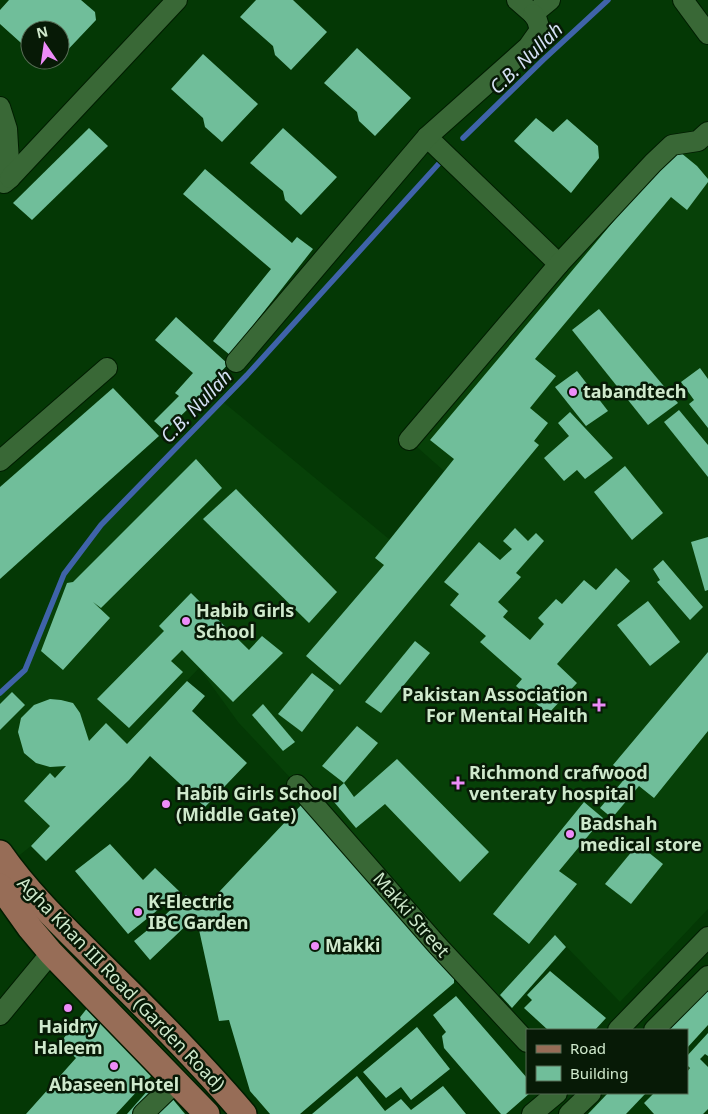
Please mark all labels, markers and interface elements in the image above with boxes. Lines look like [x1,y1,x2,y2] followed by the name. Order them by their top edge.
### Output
[484,16,568,100] water label: C.B. Nullah
[20,20,70,70] north arrow
[34,21,50,42] text: N
[154,364,238,448] water label: C.B. Nullah
[583,379,686,403] place label: tabandtech
[567,386,579,398] marker: tabandtech
[196,598,294,643] place label: Habib Girls School
[180,615,192,627] marker: Habib Girls School
[402,682,588,727] place label: Pakistan Association For Mental Health
[592,698,606,712] marker: Pakistan Association For Mental Health
[469,760,648,805] place label: Richmond crafwood venteraty hospital
[451,776,465,790] marker: Richmond crafwood venteraty hospital
[176,781,338,826] place label: Habib Girls School (Middle Gate)
[160,798,172,810] marker: Habib Girls School (Middle Gate)
[580,811,702,856] place label: Badshah medical store
[564,828,576,840] marker: Badshah medical store
[368,867,456,962] street label: Makki Street
[13,871,231,1096] street label: Agha Khan III Road (Garden Road)
[148,889,249,934] place label: K-Electric IBC Garden
[132,906,144,918] marker: K-Electric IBC Garden
[325,933,380,957] place label: Makki
[309,940,321,952] marker: Makki
[62,1002,74,1014] marker: Haidry Haleem
[34,1014,102,1059] place label: Haidry Haleem
[526,1029,688,1094] legend
[570,1038,606,1058] text: Road
[108,1060,120,1072] marker: Abaseen Hotel
[570,1063,628,1083] text: Building
[49,1072,179,1096] place label: Abaseen Hotel

